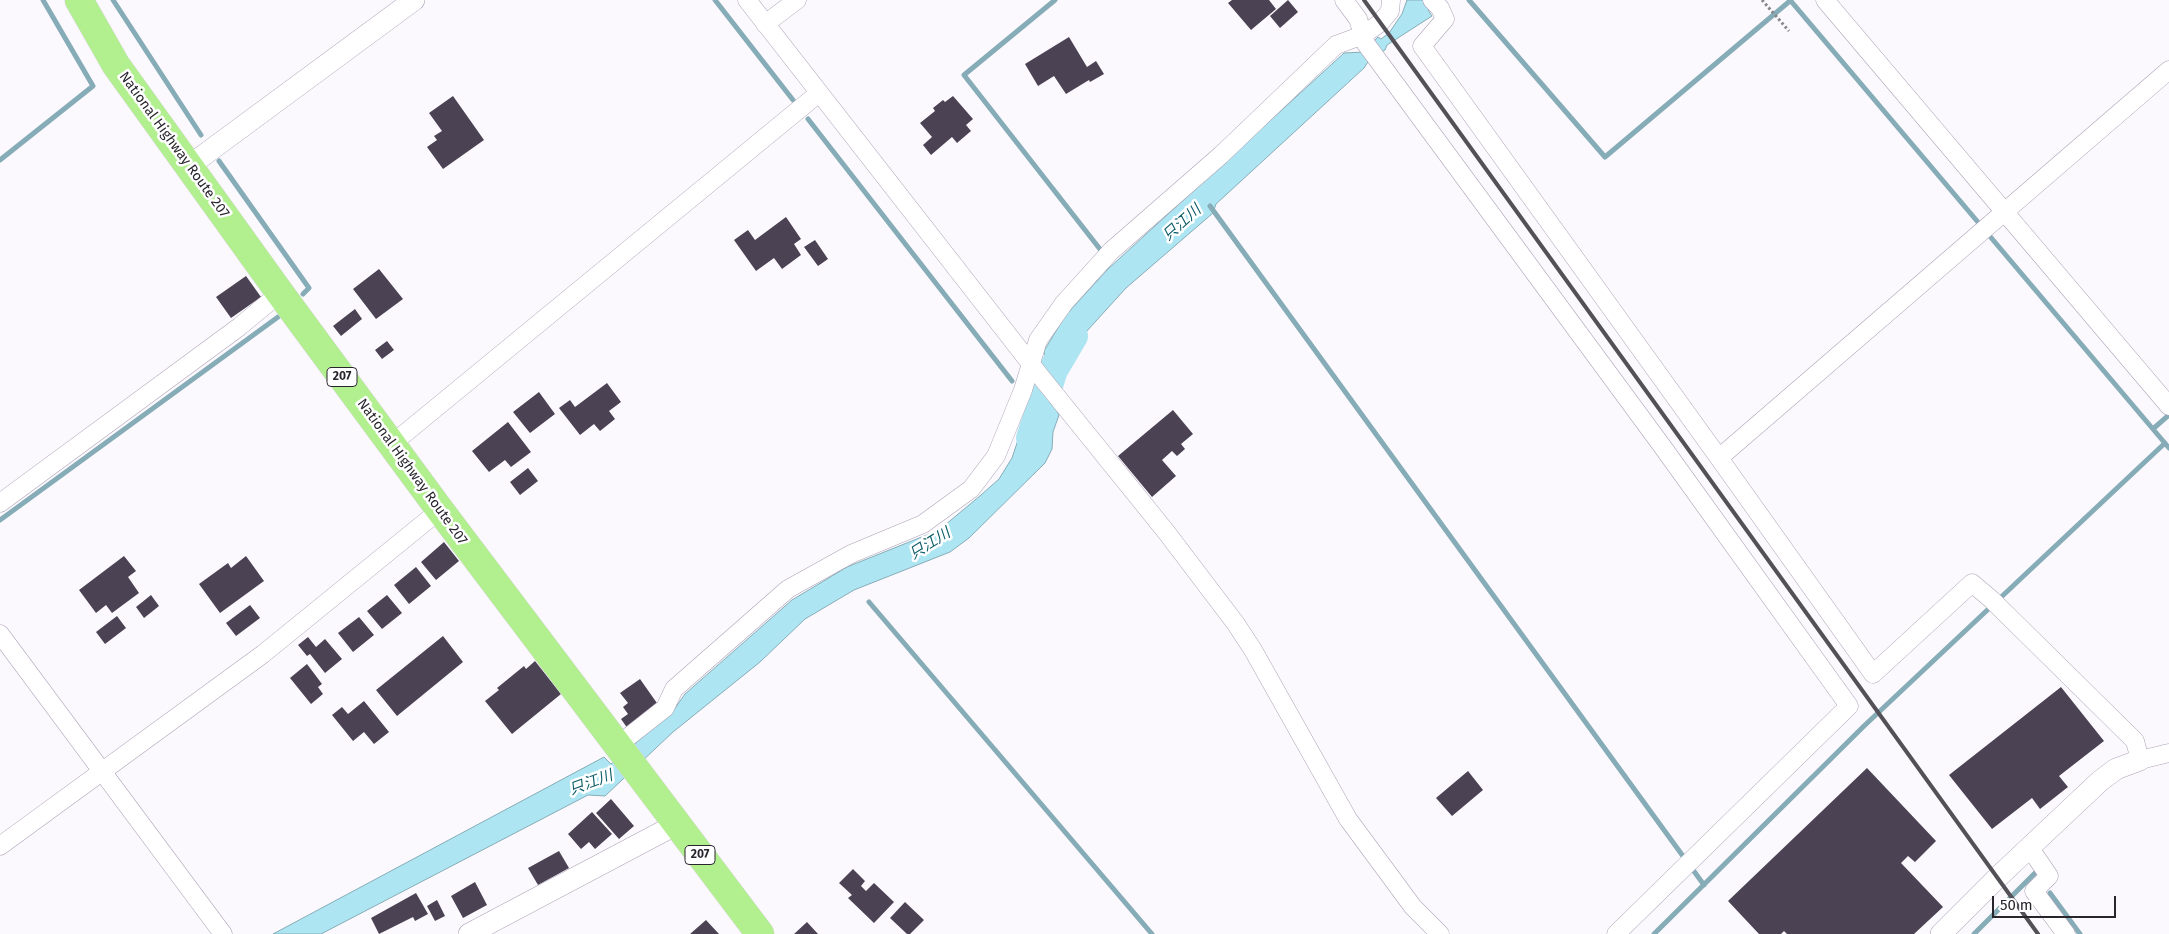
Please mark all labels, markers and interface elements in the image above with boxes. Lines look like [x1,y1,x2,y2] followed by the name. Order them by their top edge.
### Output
[115,69,233,221] street label: National Highway Route 207
[1159,201,1205,245] water label: 只江川
[327,368,357,387] road number: 207
[353,396,471,548] street label: National Highway Route 207
[906,524,954,564] water label: 只江川
[567,767,615,799] water label: 只江川
[685,846,715,864] road number: 207
[1994,886,2118,918] scale bar
[2000,896,2033,914] text: 50 m

